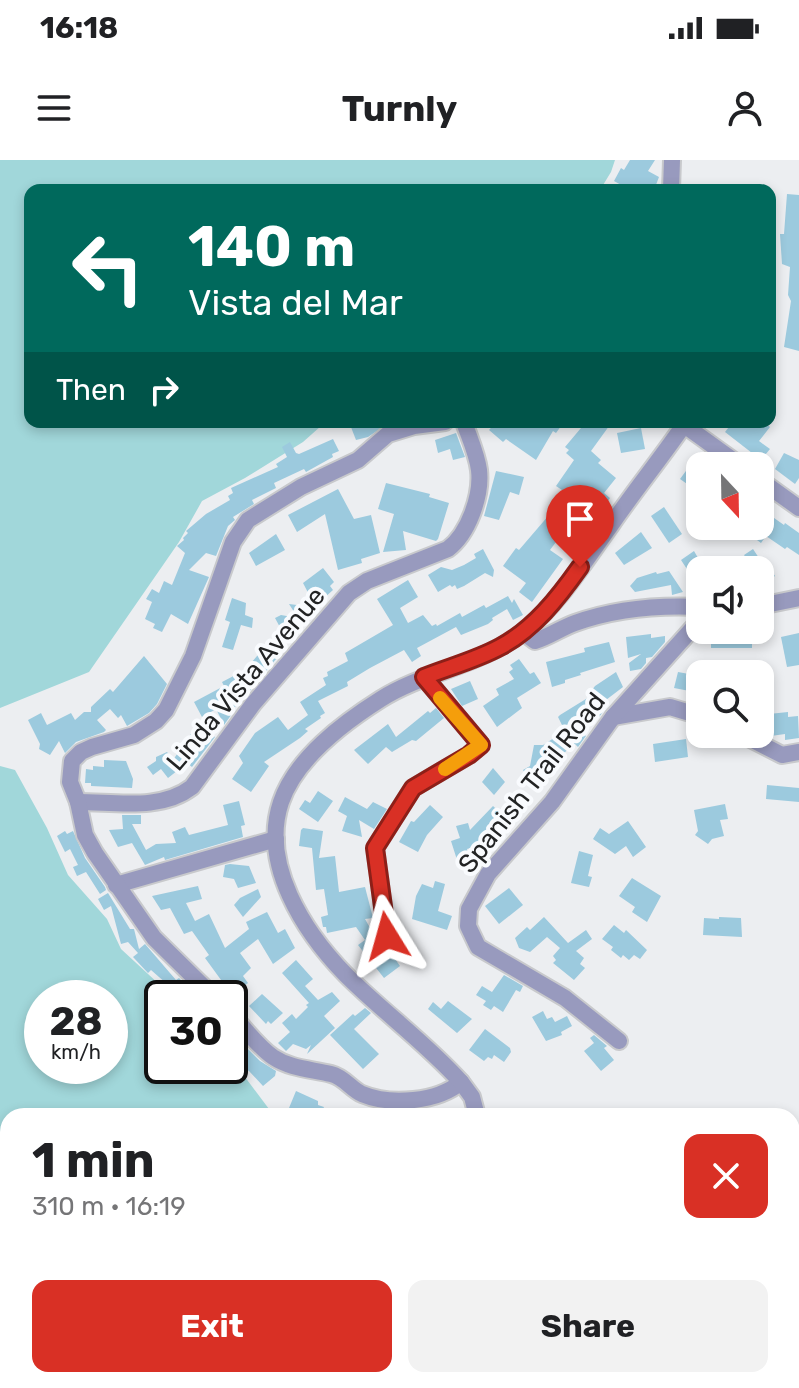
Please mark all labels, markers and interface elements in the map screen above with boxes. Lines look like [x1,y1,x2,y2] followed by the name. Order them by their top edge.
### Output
[40,10,118,46] text: 16:18
[32,86,76,130] icon: menu
[723,86,767,130] icon: person
[342,87,457,130] text: Turnly
[188,214,355,280] text: 140 m
[56,216,160,320] icon: left
[188,281,403,324] text: Vista del Mar
[142,368,186,412] icon: right
[56,372,126,408] text: Then
[686,452,774,540] north arrow
[686,452,774,748] map controls
[546,485,614,567] pin
[558,497,602,541] icon: arrive
[686,556,774,644] button: sound
[160,581,332,777] street label: Linda Vista Avenue
[686,660,774,748] button: search
[452,687,612,879] street label: Spanish Trail Road
[345,894,429,978] position arrow
[144,980,248,1084] speed limit sign: 30
[49,998,103,1045] text: 28
[51,1040,101,1064] text: km/h
[32,1132,155,1189] text: 1 min
[684,1134,768,1218] button: close
[32,1191,186,1222] text: 310 m · 16:19
[32,1280,392,1372] button: Exit
[408,1280,768,1372] button: Share

